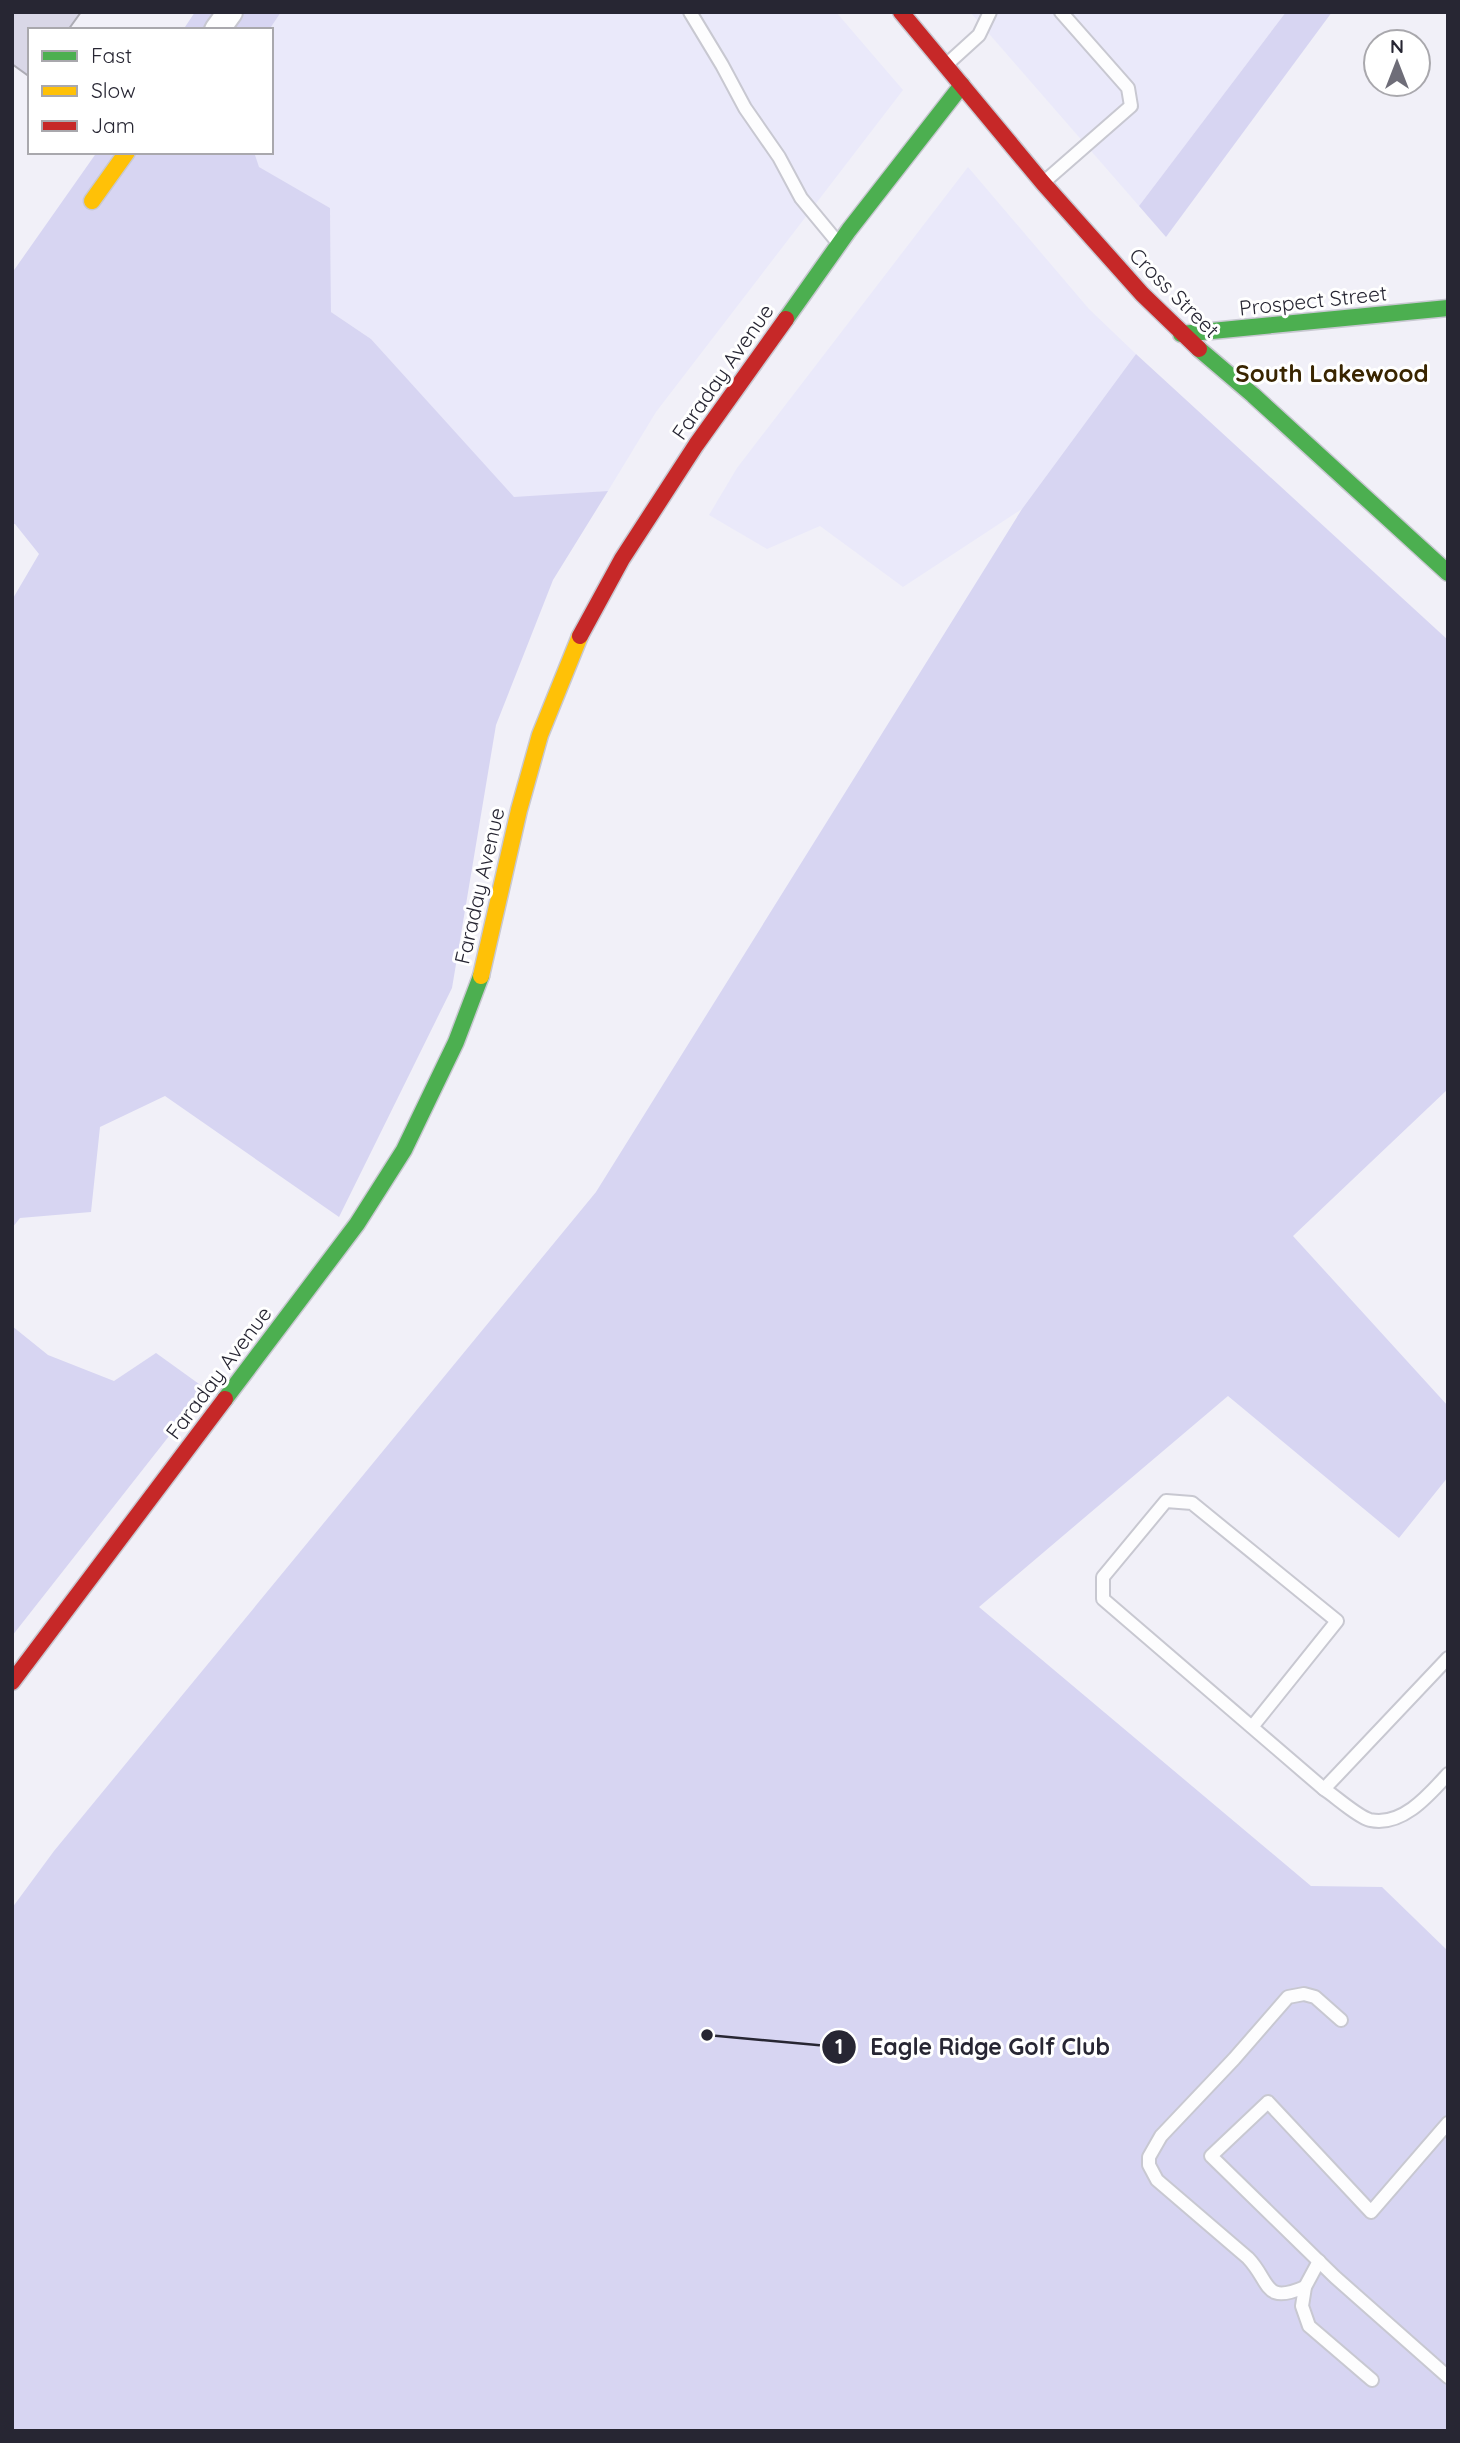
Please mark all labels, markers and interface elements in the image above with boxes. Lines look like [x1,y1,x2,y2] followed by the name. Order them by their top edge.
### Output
[28,28,273,154] legend
[1362,28,1432,98] north arrow
[1390,34,1404,58] text: N
[91,42,132,68] text: Fast
[91,77,136,103] text: Slow
[91,112,135,138] text: Jam
[1124,242,1225,343] street label: Cross Street
[1238,279,1388,321] street label: Prospect Street
[666,299,779,444] street label: Faraday Avenue
[1235,358,1429,388] district label: South Lakewood
[448,805,510,966] street label: Faraday Avenue
[160,1301,277,1444] street label: Faraday Avenue
[822,2025,1124,2069] callout: Eagle Ridge Golf Club
[870,2032,1110,2061] text: Eagle Ridge Golf Club
[835,2033,843,2059] text: 1

